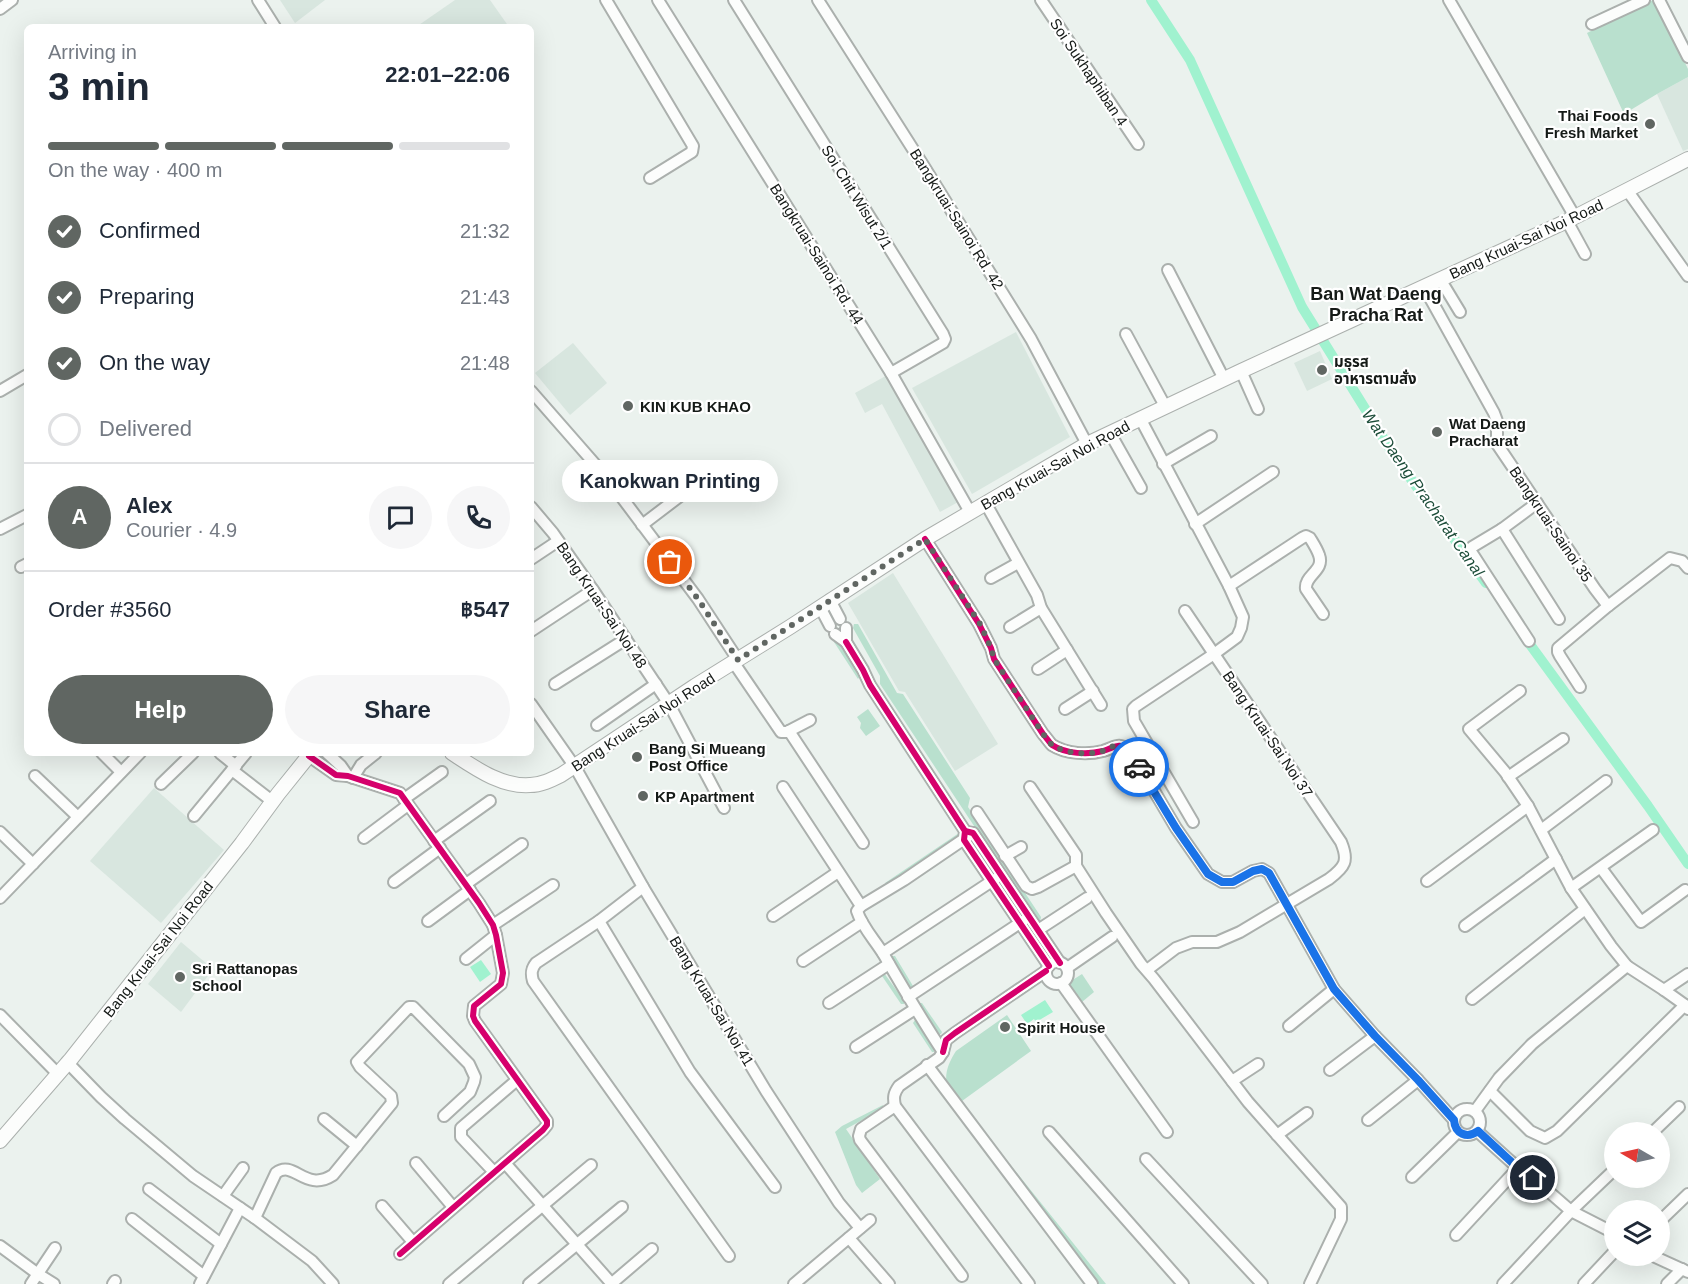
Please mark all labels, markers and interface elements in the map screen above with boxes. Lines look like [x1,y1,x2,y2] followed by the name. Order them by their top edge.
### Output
[1047,15,1131,129] street label: Soi Sukhaphiban 4
[48,41,137,63] text: Arriving in
[385,62,510,87] text: 22:01–22:06
[48,65,150,108] text: 3 min
[1545,107,1638,141] place label: Thai Foods Fresh Market
[1643,117,1657,131] marker: Thai Foods Fresh Market
[818,142,896,252] street label: Soi Chit Wisut 2/1
[907,146,1007,292] street label: Bangkruai-Sainoi Rd. 42
[48,159,223,181] text: On the way · 400 m
[767,181,867,327] street label: Bangkruai-Sainoi Rd. 44
[1446,196,1606,282] street label: Bang Kruai-Sai Noi Road
[48,215,81,248] icon: check
[99,218,200,243] text: Confirmed
[460,220,510,242] text: 21:32
[48,281,81,314] icon: check
[99,284,194,309] text: Preparing
[1310,284,1442,325] district label: Ban Wat Daeng Pracha Rat
[460,286,510,308] text: 21:43
[48,347,81,380] icon: check
[99,350,210,375] text: On the way
[460,352,510,374] text: 21:48
[1334,353,1417,387] place label: มธุรส อาหารตามสั่ง
[1315,363,1329,377] marker: มธุรส อาหารตามสั่ง
[640,398,751,415] place label: KIN KUB KHAO
[621,399,635,413] marker: KIN KUB KHAO
[1359,406,1488,580] water label: Wat Daeng Pracharat Canal
[1449,415,1526,449] place label: Wat Daeng Pracharat
[99,416,192,441] text: Delivered
[978,417,1132,513] street label: Bang Kruai-Sai Noi Road
[1430,425,1444,439] marker: Wat Daeng Pracharat
[562,460,778,502] callout: Kanokwan Printing
[1506,463,1596,585] street label: Bangkruai-Sainoi 35
[579,470,761,492] text: Kanokwan Printing
[369,486,432,549] button: chat
[447,486,510,549] button: phone
[126,493,172,518] text: Alex
[72,504,87,529] text: A
[126,519,237,541] text: Courier · 4.9
[644,536,695,587] pin
[553,539,651,671] street label: Bang Kruai-Sai Noi 48
[653,545,686,578] icon: bag
[48,597,172,622] text: Order #3560
[461,597,510,622] text: ฿547
[1219,668,1317,800] street label: Bang Kruai-Sai Noi 37
[568,669,718,775] street label: Bang Kruai-Sai Noi Road
[48,675,273,744] button: Help
[285,675,510,744] button: Share
[1109,737,1169,797] courier
[649,740,766,774] place label: Bang Si Mueang Post Office
[630,750,644,764] marker: Bang Si Mueang Post Office
[1123,751,1156,784] icon: car
[655,788,754,805] place label: KP Apartment
[636,789,650,803] marker: KP Apartment
[100,878,216,1020] street label: Bang Kruai-Sai Noi Road
[666,933,758,1069] street label: Bang Kruai-Sai Noi 41
[192,960,298,994] place label: Sri Rattanopas School
[173,970,187,984] marker: Sri Rattanopas School
[1017,1019,1105,1036] place label: Spirit House
[998,1020,1012,1034] marker: Spirit House
[1604,1122,1670,1188] north arrow
[1604,1122,1670,1266] map controls
[1507,1152,1558,1203] pin
[1516,1161,1549,1194] icon: home
[1604,1200,1670,1266] button: layers

